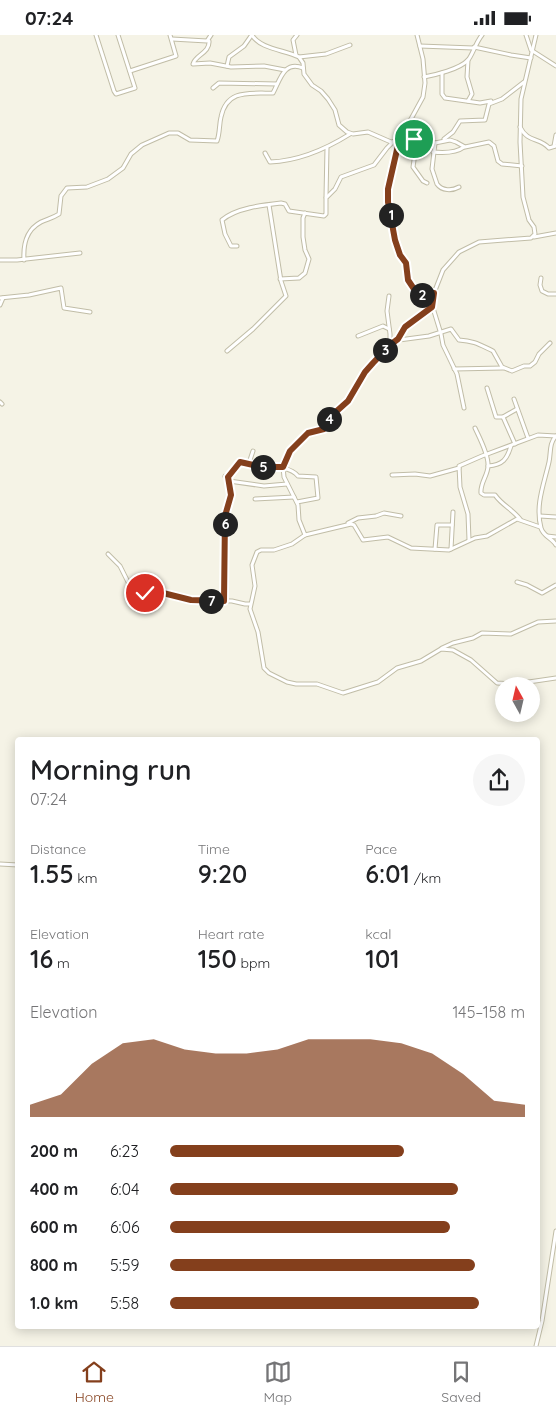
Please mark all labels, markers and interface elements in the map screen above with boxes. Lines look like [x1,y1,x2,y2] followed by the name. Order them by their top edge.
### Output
[25,6,74,30] text: 07:24
[393,118,435,160] pin
[400,125,428,153] icon: arrive
[378,203,404,227] pin: 1
[389,206,394,224] text: 1
[410,283,434,307] pin: 2
[419,286,426,304] text: 2
[372,337,398,363] pin: 3
[382,341,389,359] text: 3
[316,407,342,431] pin: 4
[325,410,334,428] text: 4
[250,455,276,479] pin: 5
[259,458,268,476] text: 5
[212,511,238,537] pin: 6
[222,515,229,533] text: 6
[124,572,166,614] pin
[131,579,159,607] icon: check
[198,589,224,613] pin: 7
[208,592,215,610] text: 7
[495,677,540,723] north arrow
[495,677,540,722] map controls
[30,752,191,787] text: Morning run
[473,754,525,806] button: share
[30,789,67,809] text: 07:24
[30,840,86,858] text: Distance
[198,840,230,858] text: Time
[365,840,397,858] text: Pace
[30,858,74,889] text: 1.55
[198,858,247,889] text: 9:20
[365,858,410,889] text: 6:01
[74,869,98,887] text: km
[410,869,441,887] text: /km
[30,925,89,943] text: Elevation
[198,925,264,943] text: Heart rate
[365,925,391,943] text: kcal
[30,943,53,974] text: 16
[198,943,237,974] text: 150
[365,943,400,974] text: 101
[53,954,70,972] text: m
[237,954,270,972] text: bpm
[30,1002,97,1022] text: Elevation
[452,1002,525,1022] text: 145–158 m
[30,1141,78,1161] text: 200 m
[110,1141,139,1161] text: 6:23
[30,1179,78,1199] text: 400 m
[110,1179,140,1199] text: 6:04
[30,1217,78,1237] text: 600 m
[110,1217,140,1237] text: 6:06
[30,1255,78,1275] text: 800 m
[110,1255,139,1275] text: 5:59
[30,1293,78,1313] text: 1.0 km
[110,1293,139,1313] text: 5:58
[75,1358,114,1406] tab: Home
[263,1358,292,1406] tab: Map
[441,1358,481,1406] tab: Saved

